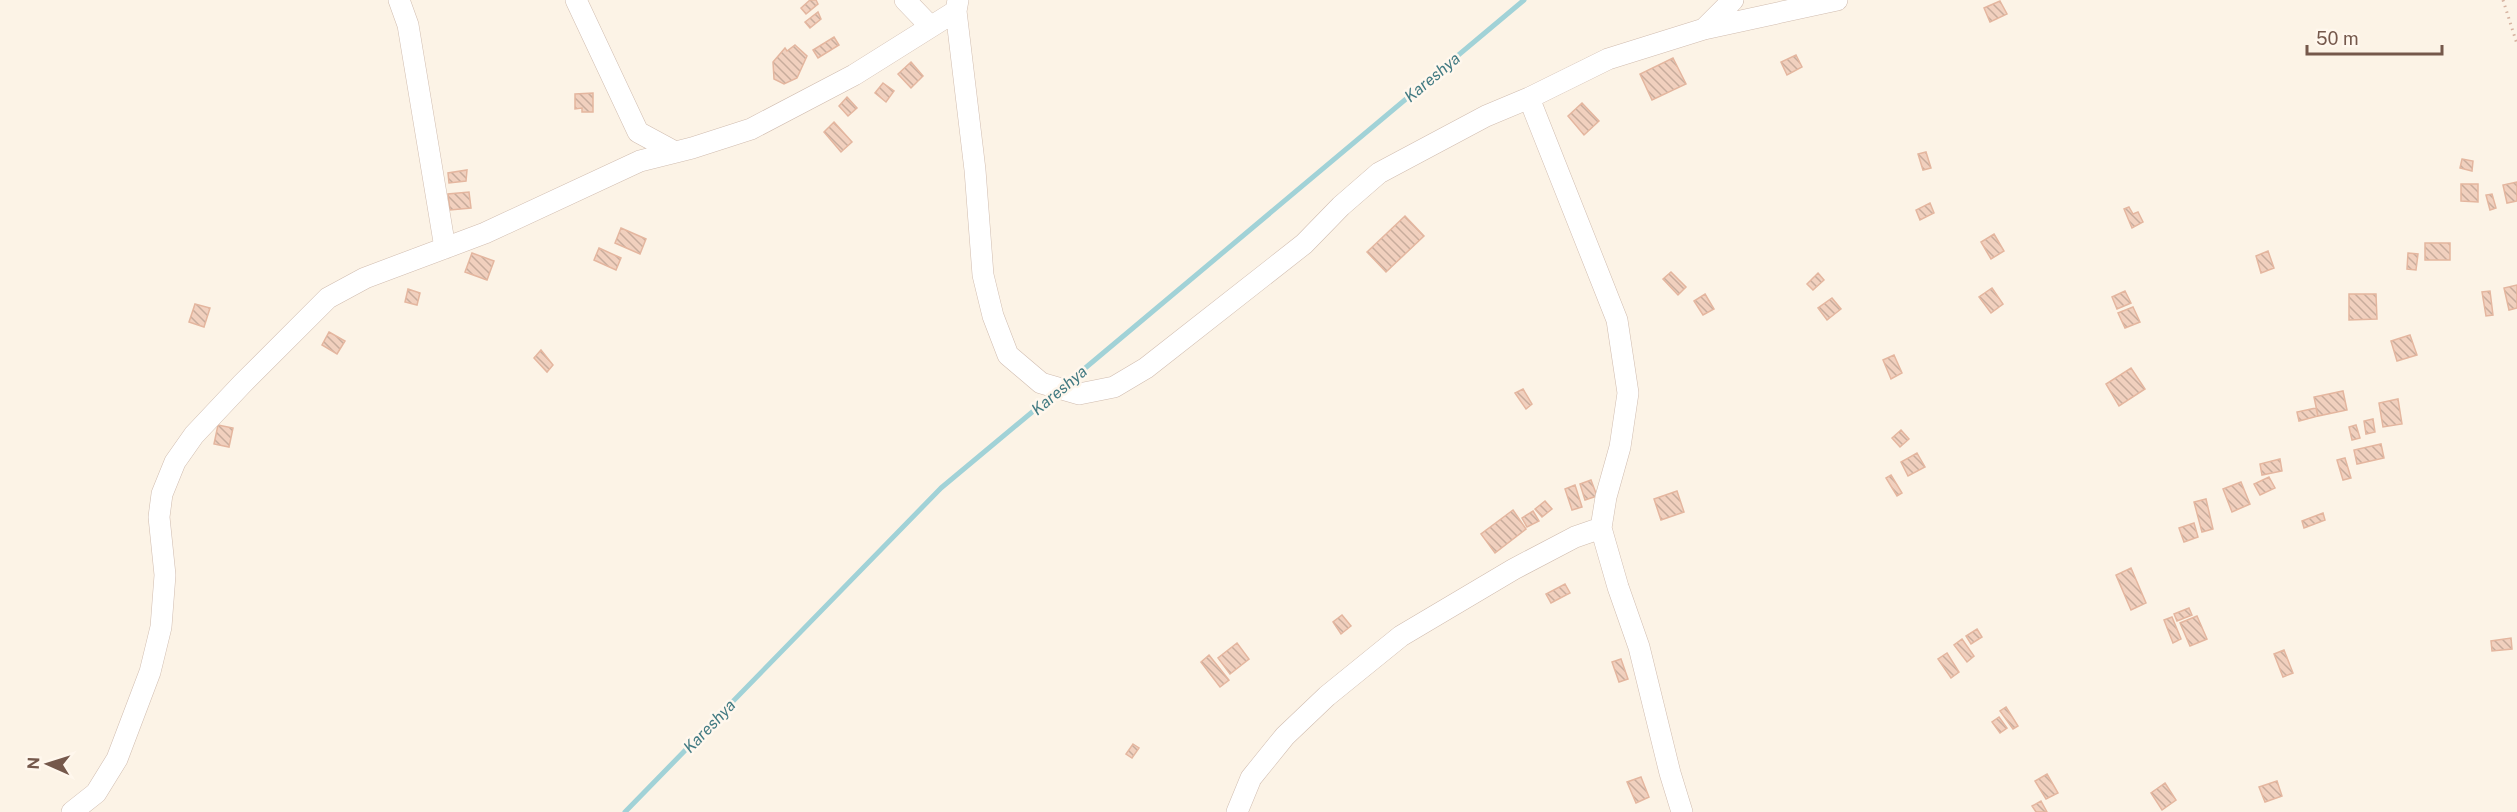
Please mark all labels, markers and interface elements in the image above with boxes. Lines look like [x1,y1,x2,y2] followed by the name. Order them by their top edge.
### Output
[2307,18,2442,56] scale bar
[2316,28,2359,49] text: 50 m
[1401,49,1464,106] water label: Kareshya
[1028,362,1091,419] water label: Kareshya
[679,696,739,757] water label: Kareshya
[18,734,78,794] north arrow
[24,756,43,770] text: N

